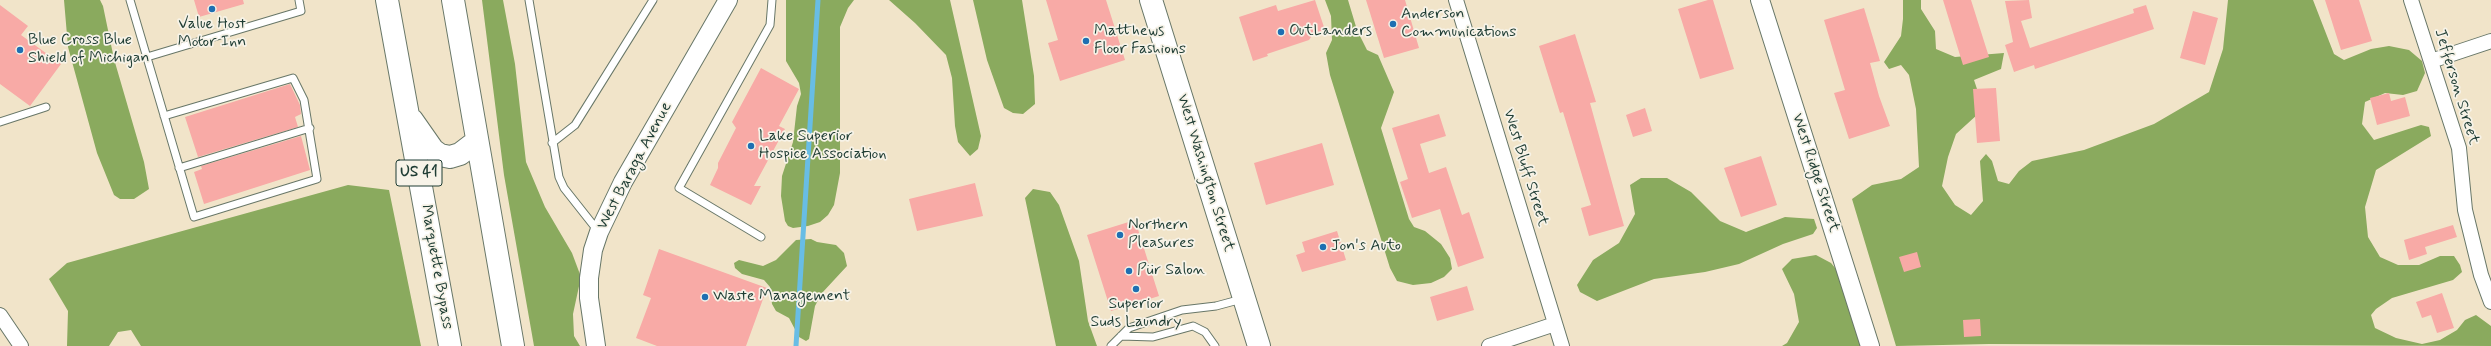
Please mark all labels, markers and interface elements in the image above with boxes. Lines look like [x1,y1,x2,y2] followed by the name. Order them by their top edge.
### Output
[207,4,217,14] marker: Value Host Motor Inn
[1401,5,1516,43] place label: Anderson Communications
[178,15,246,53] place label: Value Host Motor Inn
[1388,19,1398,29] marker: Anderson Communications
[1094,22,1186,60] place label: Matthews Floor Fashions
[1289,22,1372,42] place label: OutLanders
[1276,27,1286,37] marker: OutLanders
[2429,27,2483,147] street label: Jefferson Street
[28,31,150,69] place label: Blue Cross Blue Shield of Michigan
[1081,36,1091,46] marker: Matthews Floor Fashions
[15,45,25,55] marker: Blue Cross Blue Shield of Michigan
[1172,92,1238,254] street label: West Washington Street
[593,99,677,233] street label: West Baraga Avenue
[1498,107,1552,229] street label: West Bluff Street
[1787,111,1843,235] street label: West Ridge Street
[759,127,886,165] place label: Lake Superior Hospice Association
[746,141,756,151] marker: Lake Superior Hospice Association
[396,160,442,186] road number: US 41
[416,203,456,331] street label: Marquette Bypass
[1128,216,1194,254] place label: Northern Pleasures
[1115,230,1125,240] marker: Northern Pleasures
[1331,237,1401,257] place label: Jon's Auto
[1318,242,1328,252] marker: Jon's Auto
[1137,261,1205,281] place label: Pür Salon
[1124,266,1134,276] marker: Pür Salon
[1131,284,1141,294] marker: Superior Suds Laundry
[713,287,850,307] place label: Waste Management
[700,292,710,302] marker: Waste Management
[1091,295,1181,333] place label: Superior Suds Laundry

